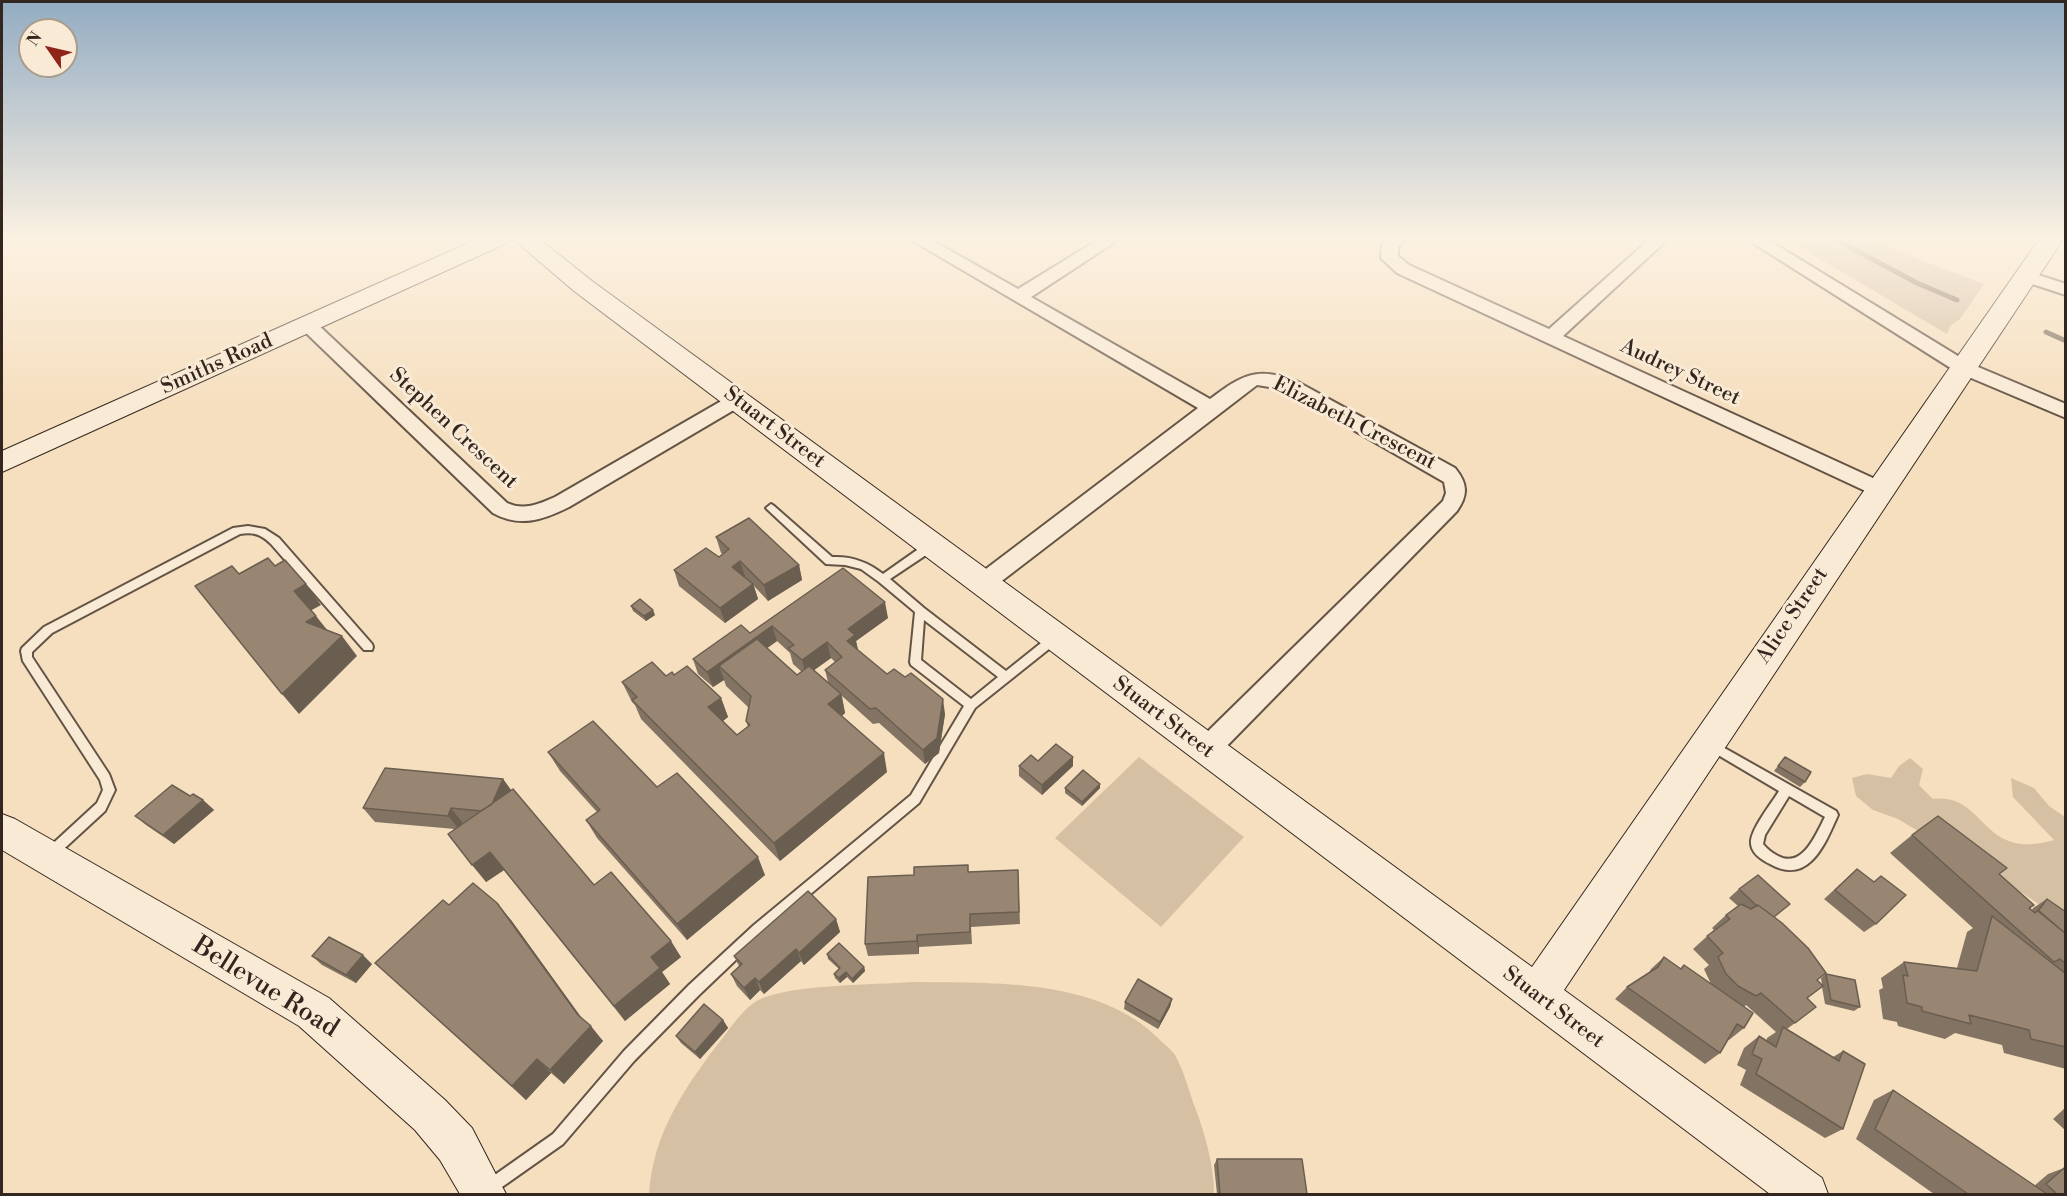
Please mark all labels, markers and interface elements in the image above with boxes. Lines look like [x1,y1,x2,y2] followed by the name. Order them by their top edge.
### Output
[18,18,78,78] north arrow
[23,28,47,50] text: N
[157,329,277,401] street label: Smiths Road
[1616,334,1744,412] street label: Audrey Street
[384,363,522,495] street label: Stephen Crescent
[1268,372,1440,476] street label: Elizabeth Crescent
[718,382,830,474] street label: Stuart Street
[1752,563,1834,669] street label: Alice Street
[1107,672,1219,764] street label: Stuart Street
[186,931,344,1045] street label: Bellevue Road
[1497,962,1609,1054] street label: Stuart Street

